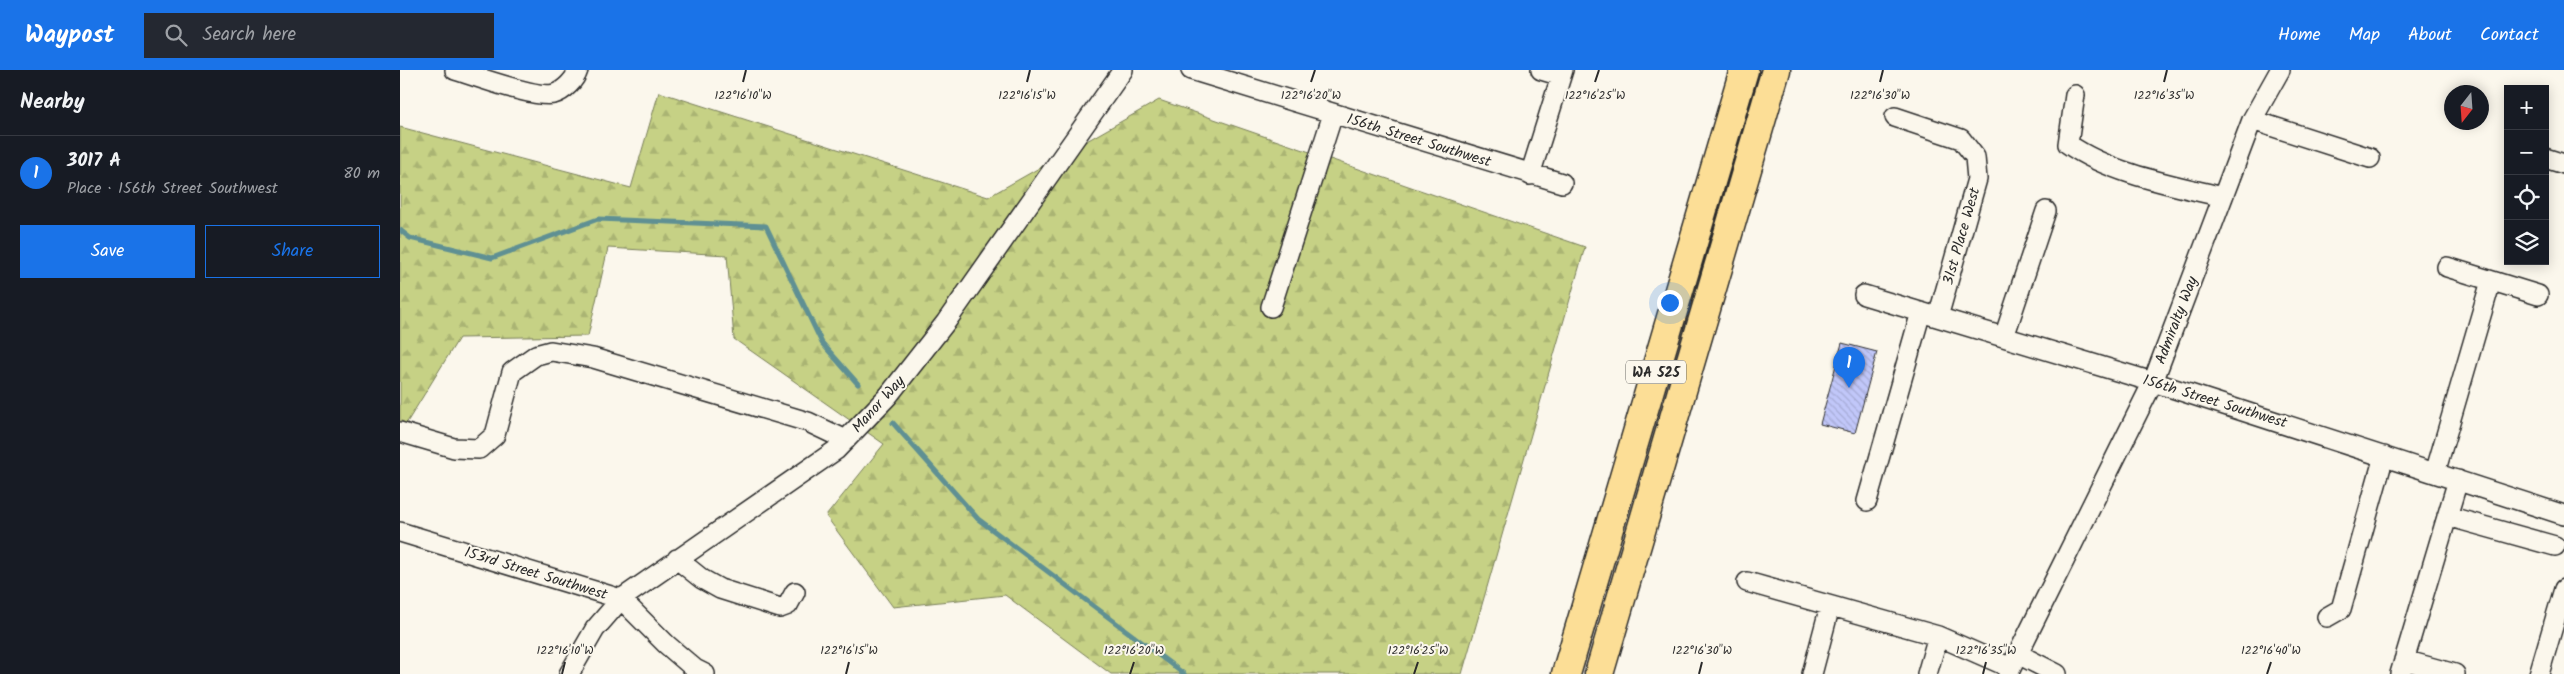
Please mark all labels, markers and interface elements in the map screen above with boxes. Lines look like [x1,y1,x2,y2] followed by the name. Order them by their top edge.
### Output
[144,13,494,58] search box
[25,16,114,55] text: Waypost
[202,20,296,50] text: Search here
[162,21,190,49] icon: search
[2278,21,2321,50] text: Home
[2349,21,2380,50] text: Map
[2408,21,2452,50] text: About
[2480,21,2539,50] text: Contact
[2444,85,2489,130] north arrow
[2504,85,2549,265] map controls
[2504,85,2549,130] button: +
[20,86,85,119] text: Nearby
[714,86,772,105] text: 122°16'10"W
[998,86,1056,105] text: 122°16'15"W
[1281,86,1341,105] text: 122°16'20"W
[1565,86,1625,105] text: 122°16'25"W
[1850,86,1910,105] text: 122°16'30"W
[2134,86,2194,105] text: 122°16'35"W
[1344,108,1494,174] street label: 156th Street Southwest
[2504,130,2549,175] button: −
[67,146,121,176] text: 3017 A
[34,161,38,186] text: 1
[343,161,380,186] text: 80 m
[2504,175,2549,220] button: locate
[67,176,278,201] text: Place · 156th Street Southwest
[1937,185,1987,288] street label: 31st Place West
[2504,220,2549,265] button: layers
[20,225,195,278] button: Save
[205,225,380,278] button: Share
[2149,272,2205,368] street label: Admiralty Way
[1657,290,1683,316] your location
[1833,347,1865,388] pin: 1
[1626,360,1686,384] road number: WA 525
[2140,369,2290,435] street label: 156th Street Southwest
[846,370,912,439] street label: Manor Way
[461,541,611,607] street label: 153rd Street Southwest
[536,641,594,660] text: 122°16'10"W
[820,641,878,660] text: 122°16'15"W
[1104,641,1164,660] text: 122°16'20"W
[1388,641,1448,660] text: 122°16'25"W
[1672,641,1732,660] text: 122°16'30"W
[1956,641,2016,660] text: 122°16'35"W
[2241,641,2301,660] text: 122°16'40"W

